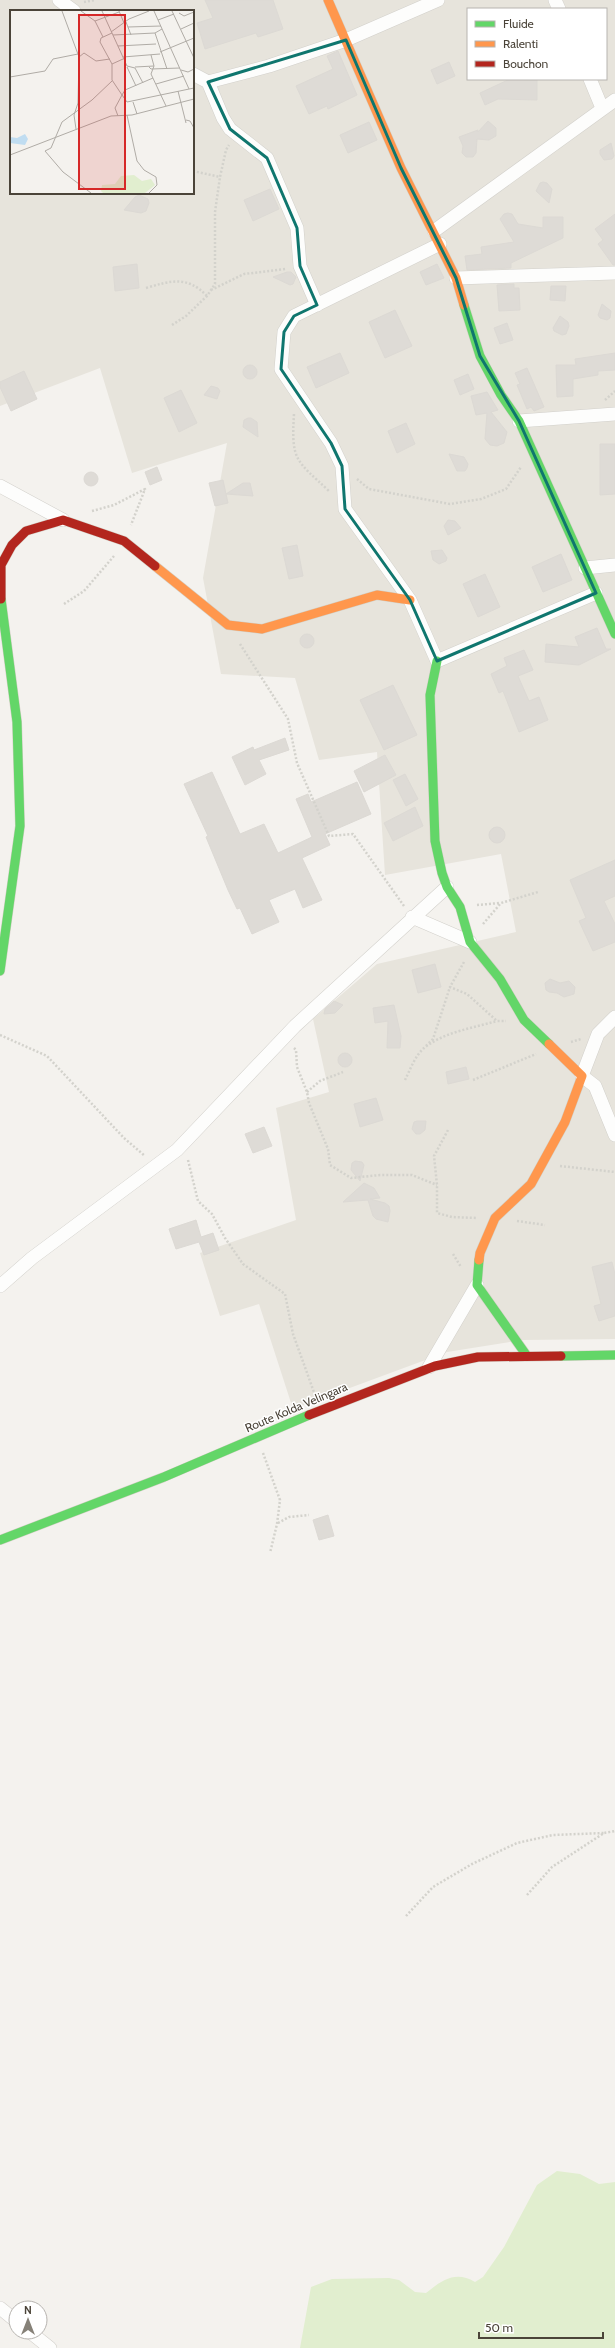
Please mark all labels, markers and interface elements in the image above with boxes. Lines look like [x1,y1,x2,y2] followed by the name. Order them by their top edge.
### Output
[467,8,607,80] legend
[10,10,194,194] inset map
[503,16,534,31] text: Fluide
[503,36,538,51] text: Ralenti
[503,56,549,71] text: Bouchon
[243,1379,350,1435] street label: Route Kolda Velingara
[8,2300,48,2340] north arrow
[24,2303,32,2317] text: N
[479,2314,603,2340] scale bar
[485,2320,513,2335] text: 50 m

